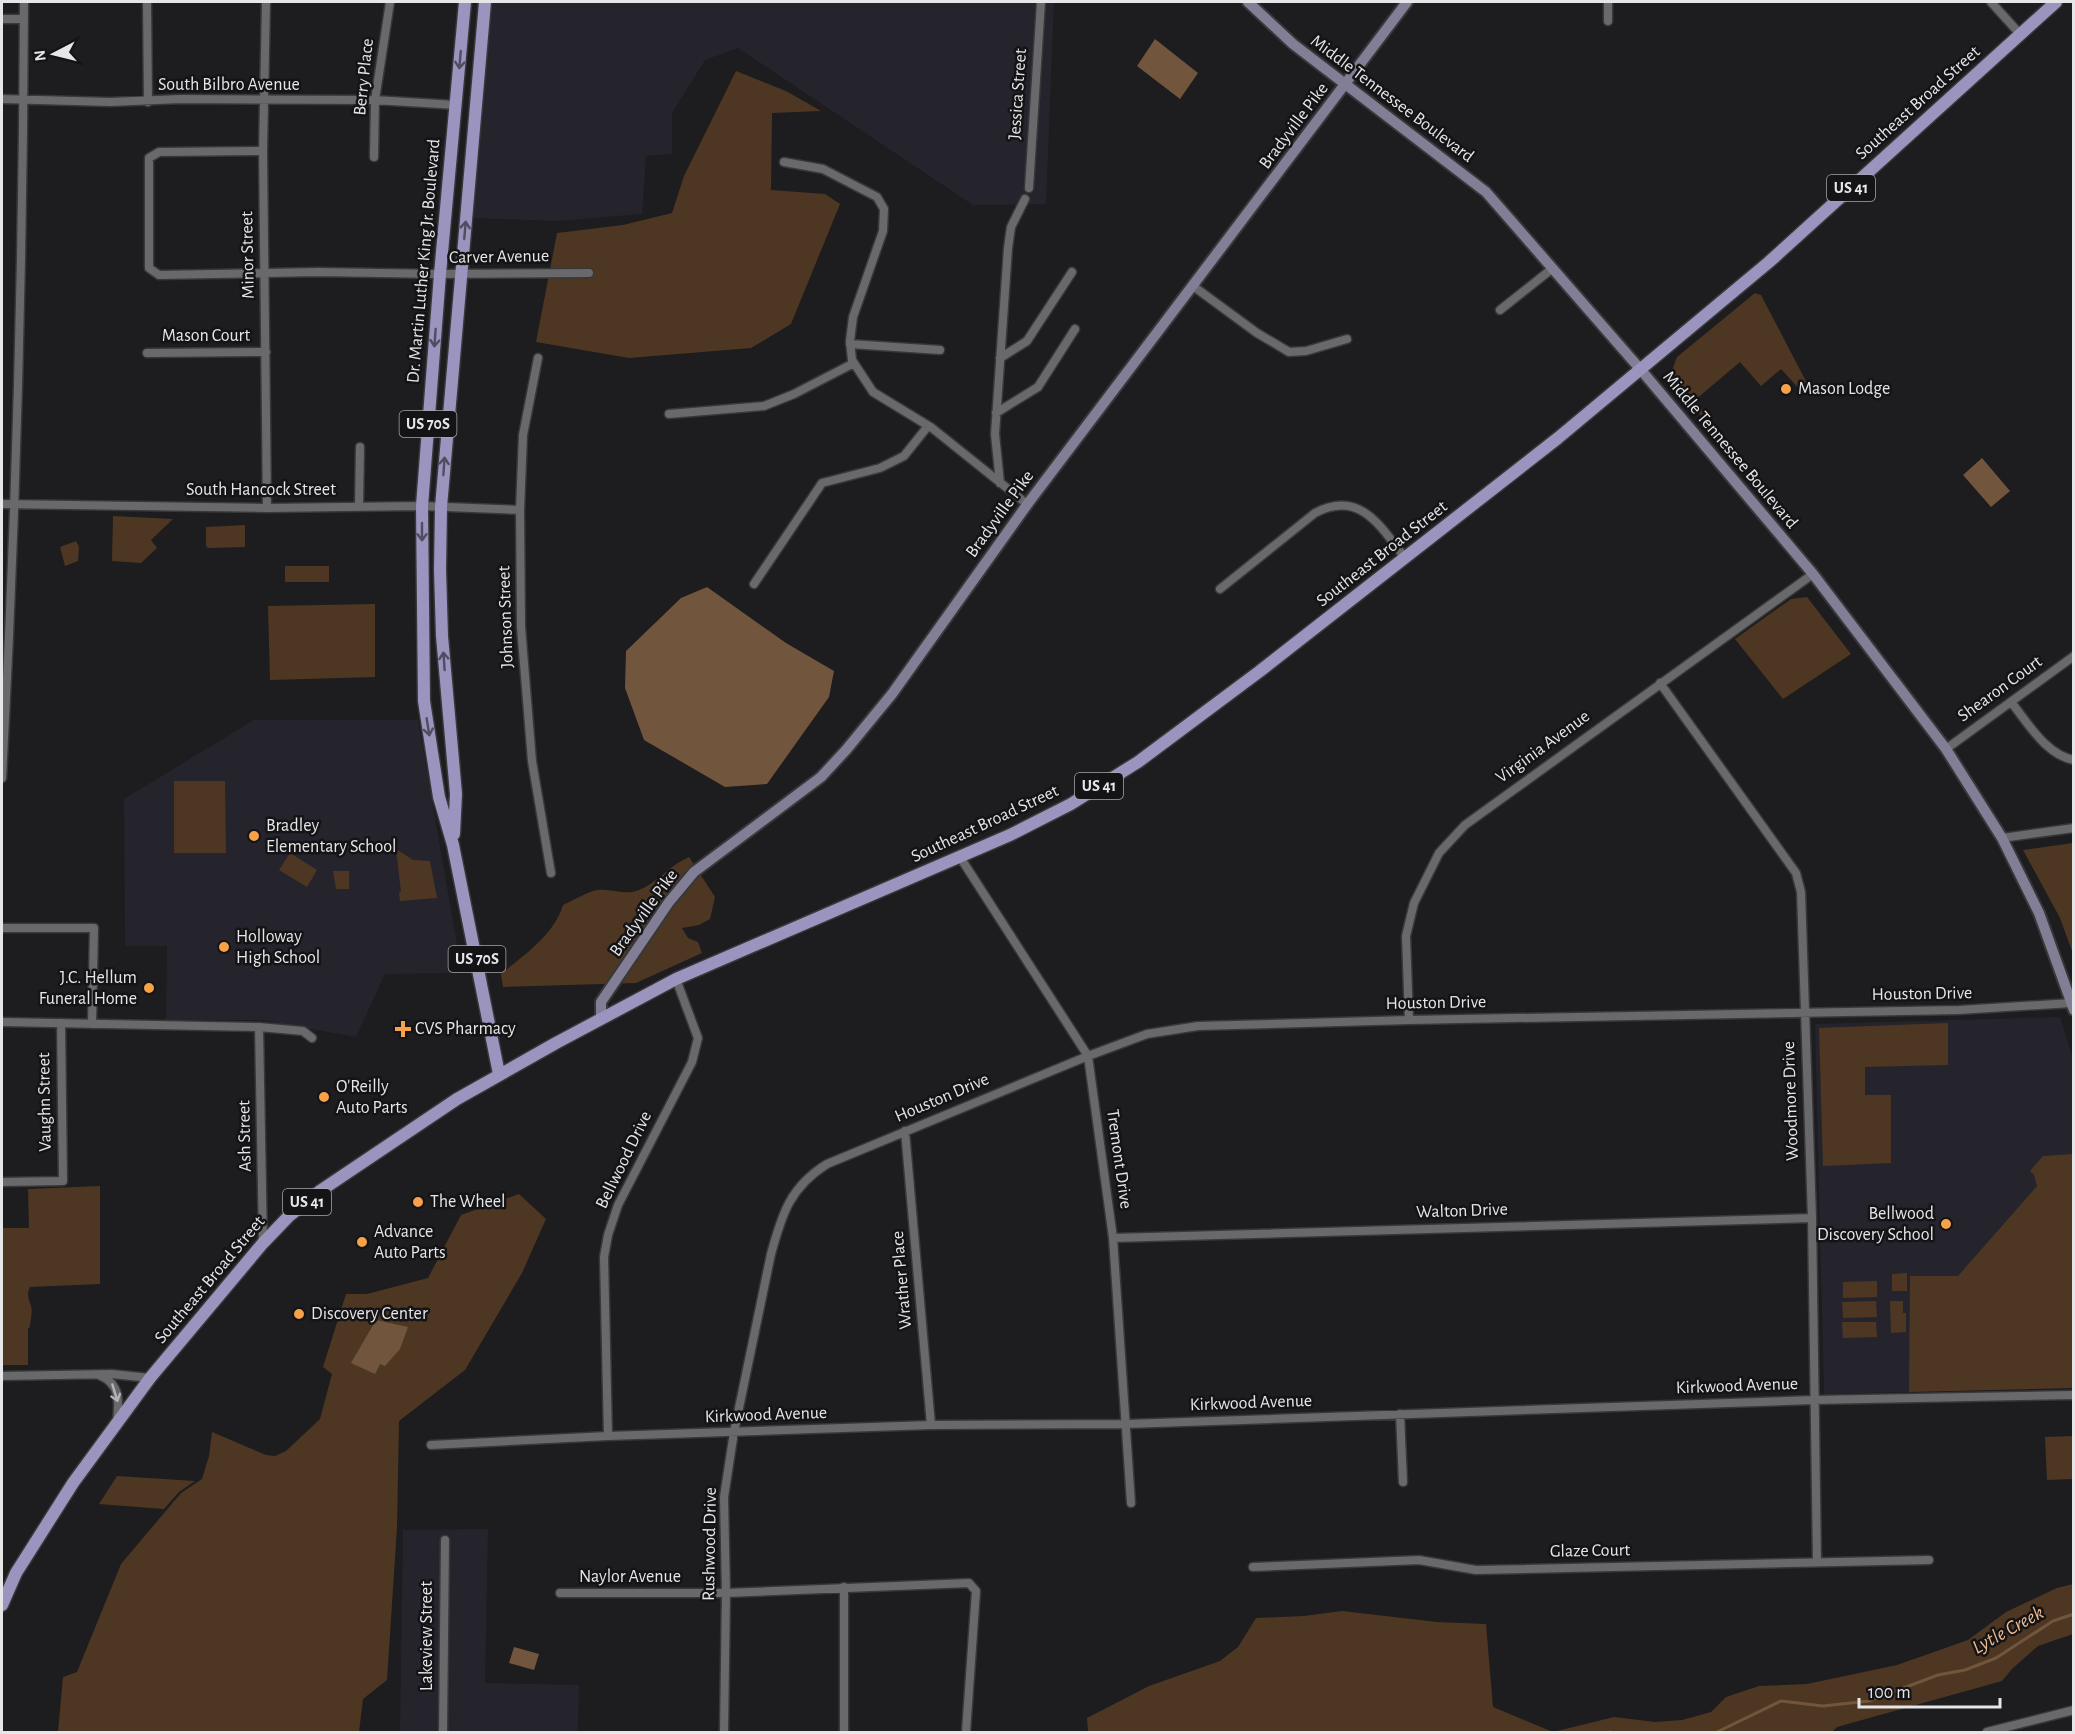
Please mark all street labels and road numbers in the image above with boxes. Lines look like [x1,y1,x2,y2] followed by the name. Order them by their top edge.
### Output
[1307,32,1477,166] street label: Middle Tennessee Boulevard
[351,37,377,117] street label: Berry Place
[1852,43,1984,163] street label: Southeast Broad Street
[1006,47,1030,140] street label: Jessica Street
[158,76,300,94] street label: South Bilbro Avenue
[1256,80,1332,172] street label: Bradyville Pike
[404,138,444,384] street label: Dr. Martin Luther King Jr. Boulevard
[1827,175,1875,201] road number: US 41
[238,211,258,299] street label: Minor Street
[449,247,549,267] street label: Carver Avenue
[162,327,250,345] street label: Mason Court
[1659,368,1801,532] street label: Middle Tennessee Boulevard
[400,411,456,437] road number: US 70S
[963,467,1037,561] street label: Bradyville Pike
[186,481,336,499] street label: South Hancock Street
[1313,497,1451,610] street label: Southeast Broad Street
[495,565,517,669] street label: Johnson Street
[1955,652,2046,725] street label: Shearon Court
[1493,707,1593,787] street label: Virginia Avenue
[1075,773,1123,799] road number: US 41
[909,782,1062,866] street label: Southeast Broad Street
[607,866,681,960] street label: Bradyville Pike
[448,946,506,972] road number: US 70S
[1872,984,1972,1004] street label: Houston Drive
[1386,993,1486,1013] street label: Houston Drive
[1780,1041,1802,1161] street label: Woodmore Drive
[35,1052,55,1152] street label: Vaughn Street
[892,1070,992,1126] street label: Houston Drive
[235,1100,255,1172] street label: Ash Street
[593,1108,655,1212] street label: Bellwood Drive
[1103,1108,1135,1210] street label: Tremont Drive
[283,1189,331,1215] road number: US 41
[1416,1200,1508,1222] street label: Walton Drive
[152,1213,269,1347] street label: Southeast Broad Street
[889,1230,915,1330] street label: Wrather Place
[1675,1375,1799,1397] street label: Kirkwood Avenue
[1189,1392,1313,1414] street label: Kirkwood Avenue
[704,1404,828,1426] street label: Kirkwood Avenue
[700,1487,720,1601] street label: Rushwood Drive
[1550,1541,1631,1561] street label: Glaze Court
[579,1568,681,1586] street label: Naylor Avenue
[418,1581,436,1691] street label: Lakeview Street

